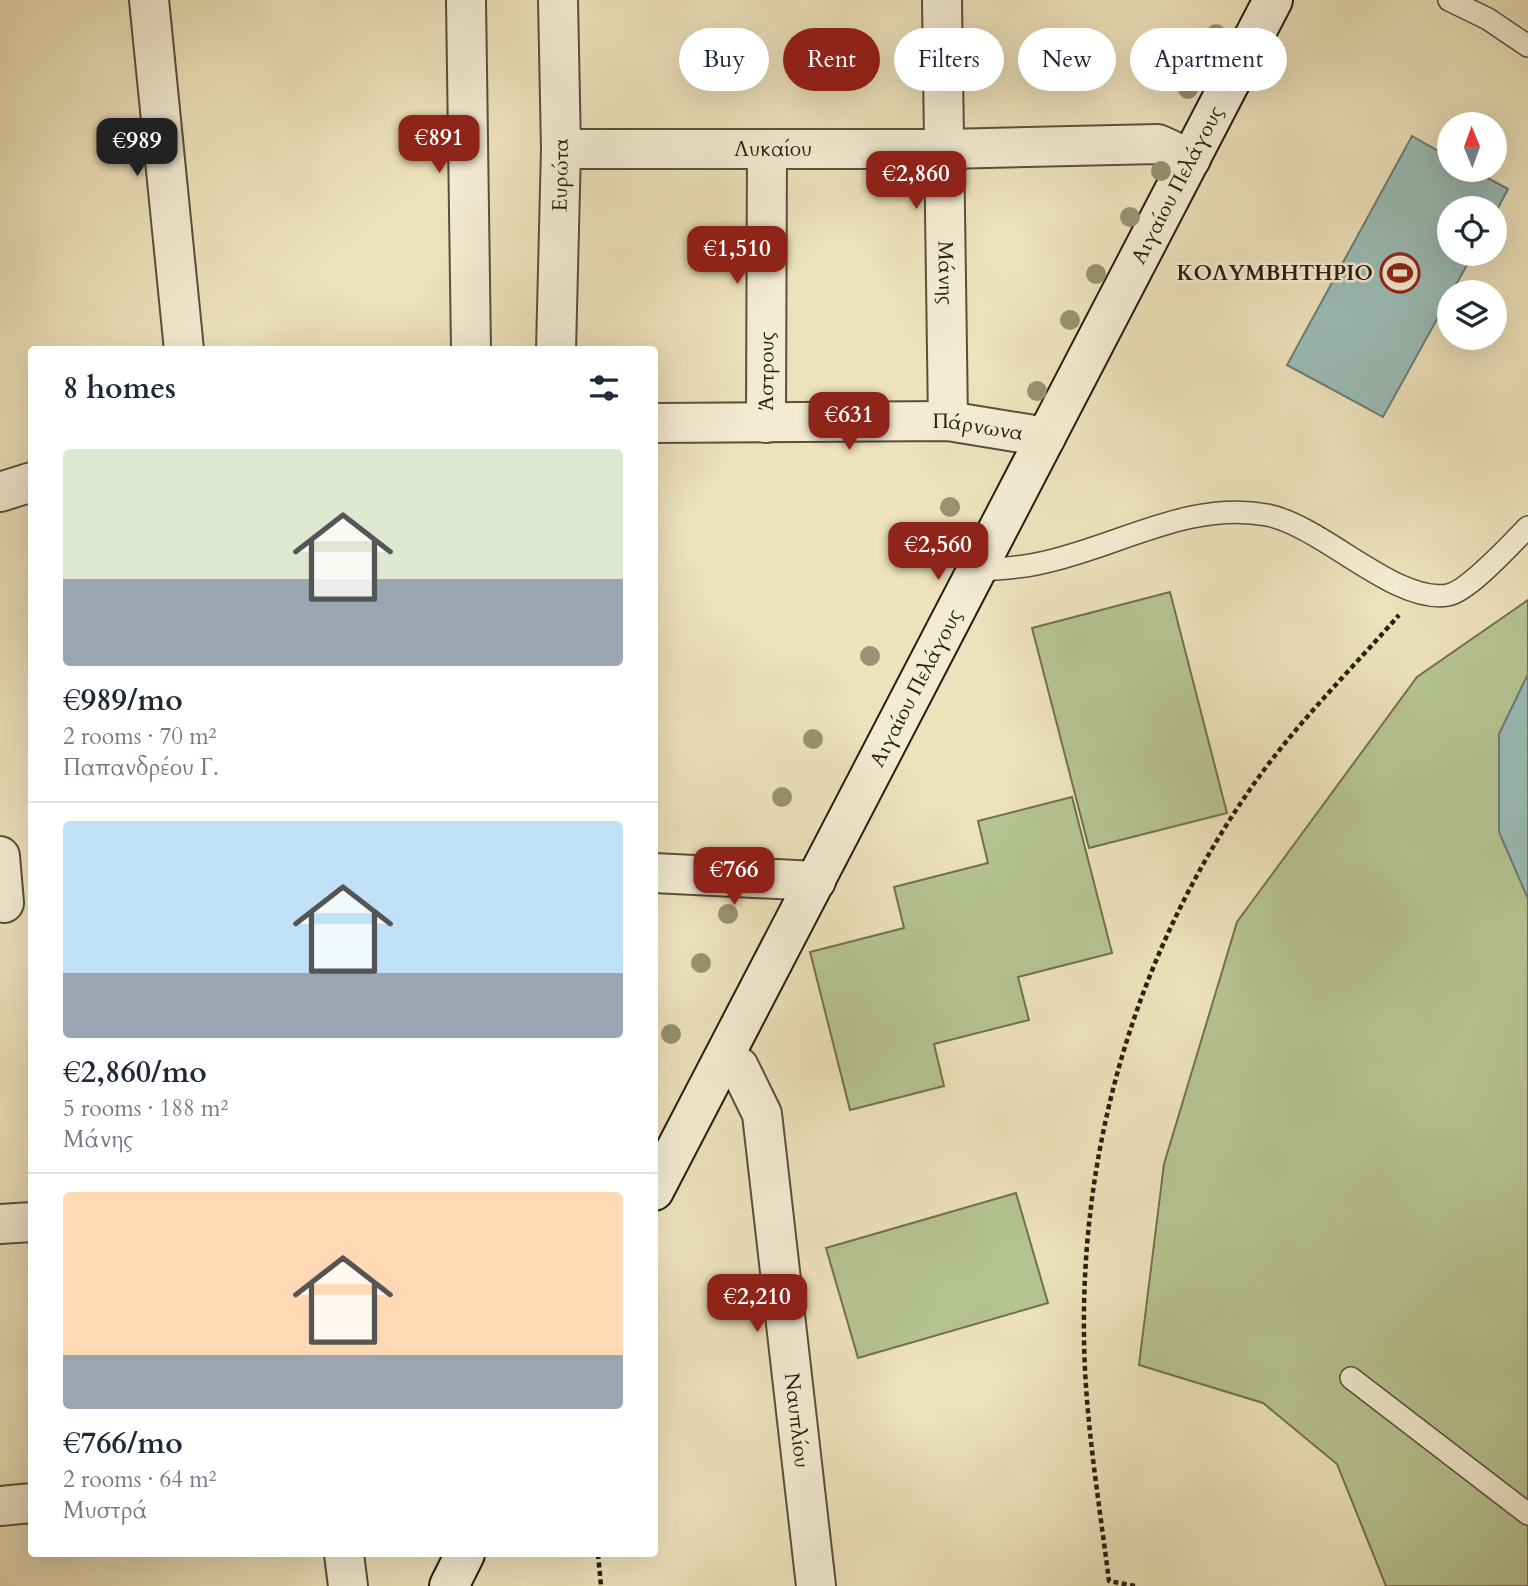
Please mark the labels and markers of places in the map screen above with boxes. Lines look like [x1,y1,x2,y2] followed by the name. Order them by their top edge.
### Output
[398,116,480,175] pin: €891
[96,118,178,178] pin: €989
[859,152,973,211] pin: €2,860
[680,226,794,286] pin: €1,510
[1379,252,1421,294] sports icon: ΚΟΛΥΜΒΗΤΗΡΙΟ
[1177,259,1373,288] place label: ΚΟΛΥΜΒΗΤΗΡΙΟ
[808,392,890,452] pin: €631
[881,522,995,582] pin: €2,560
[693,848,775,907] pin: €766
[700,1274,814,1334] pin: €2,210

